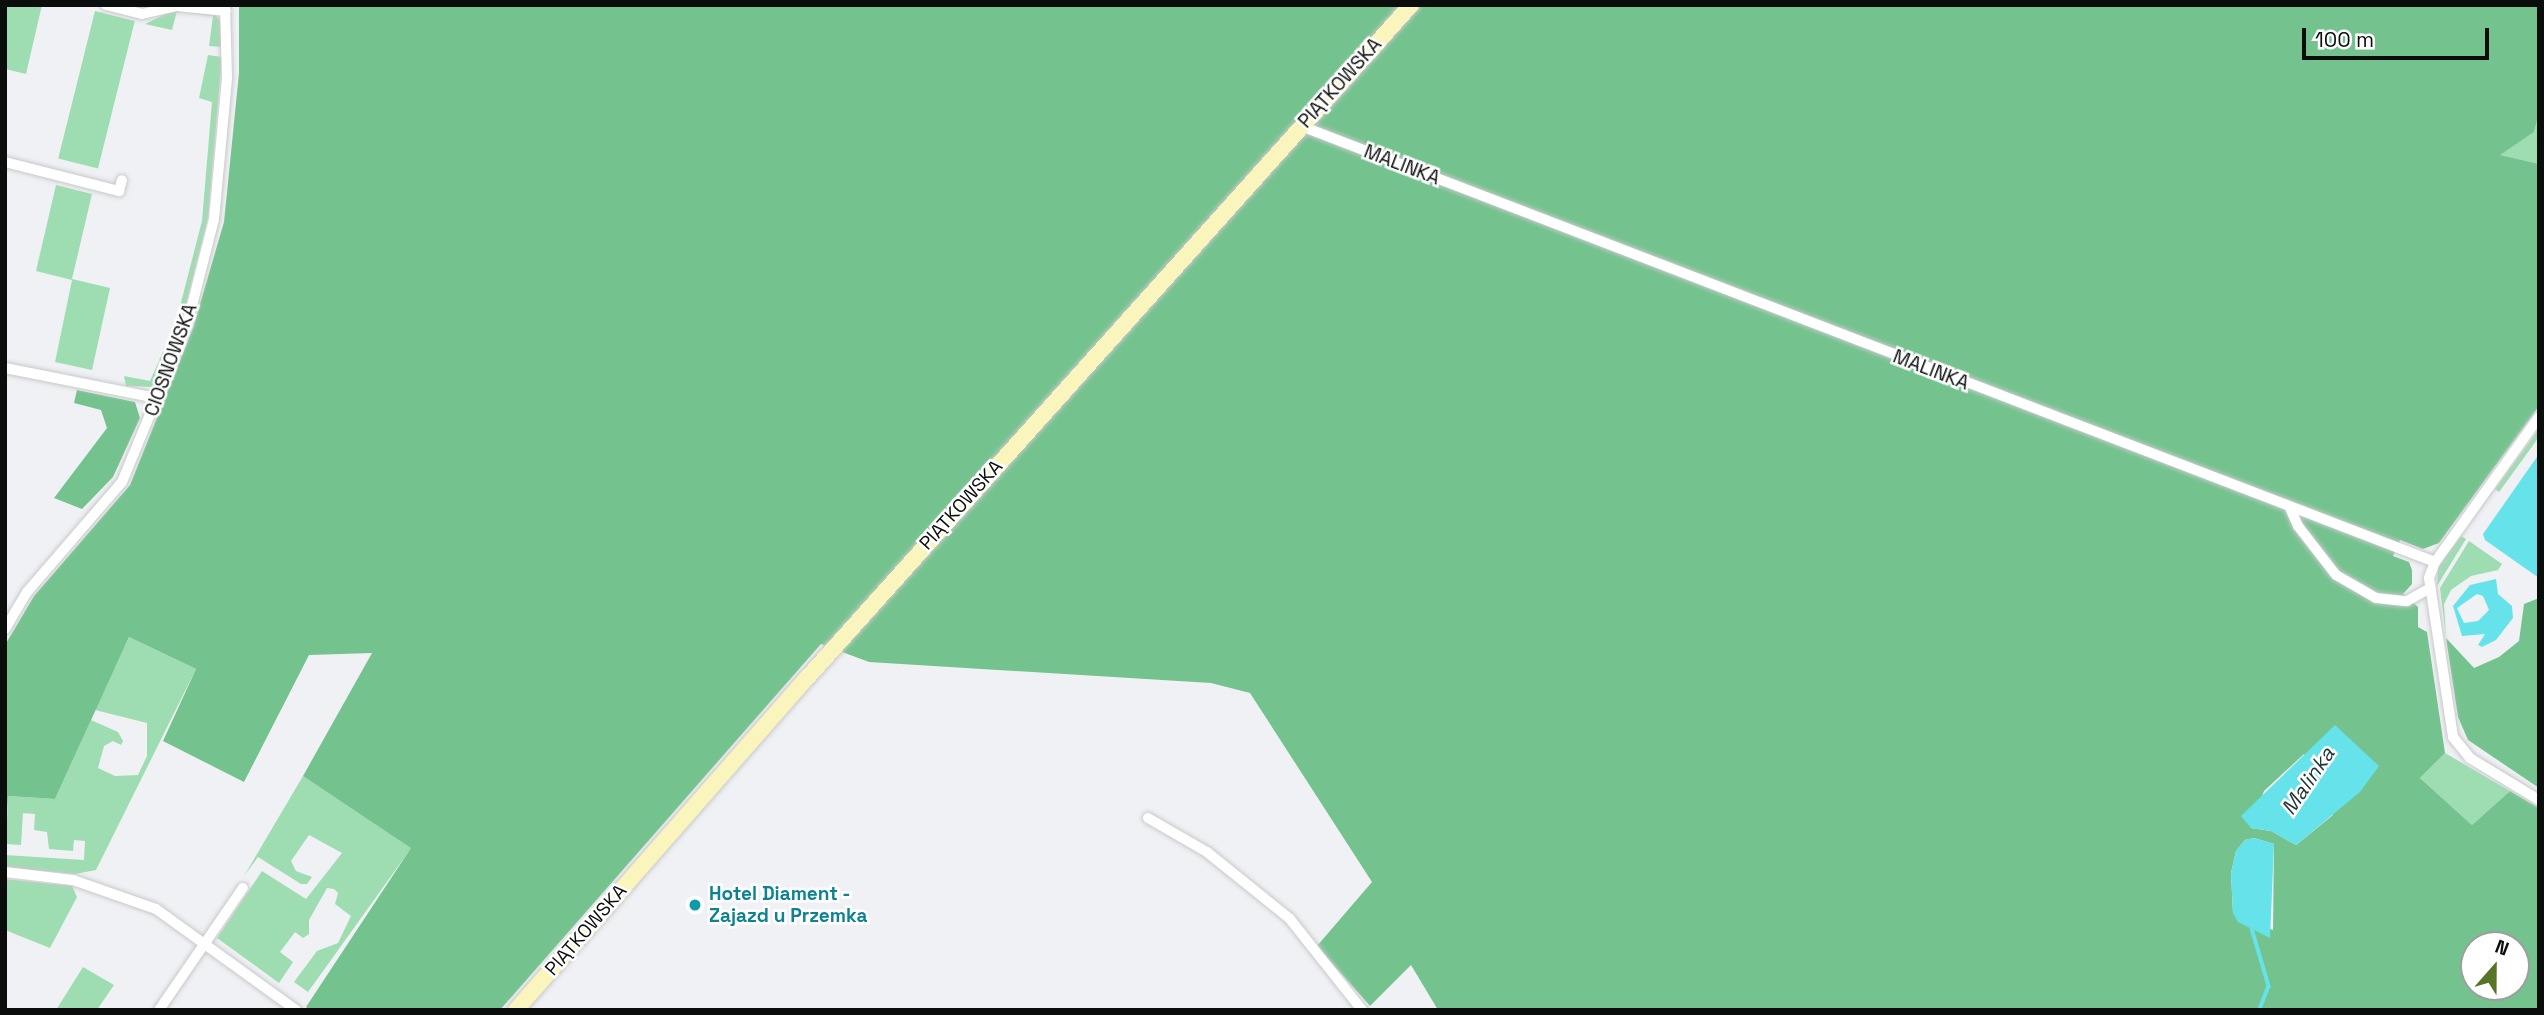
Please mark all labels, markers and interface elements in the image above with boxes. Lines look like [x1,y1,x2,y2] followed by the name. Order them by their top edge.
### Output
[2306,14,2493,58] scale bar
[2315,26,2374,53] text: 100 m
[1294,33,1386,133] street label: PIĄTKOWSKA
[1361,140,1443,190] street label: MALINKA
[140,301,202,419] street label: CIOSNOWSKA
[1890,345,1972,395] street label: MALINKA
[915,455,1007,555] street label: PIĄTKOWSKA
[2276,742,2340,820] water label: Malinka
[540,880,632,980] street label: PIĄTKOWSKA
[709,883,868,927] place label: Hotel Diament - Zajazd u Przemka
[687,897,703,913] marker: Hotel Diament - Zajazd u Przemka
[2460,931,2530,1001] north arrow
[2492,934,2512,962] text: N

